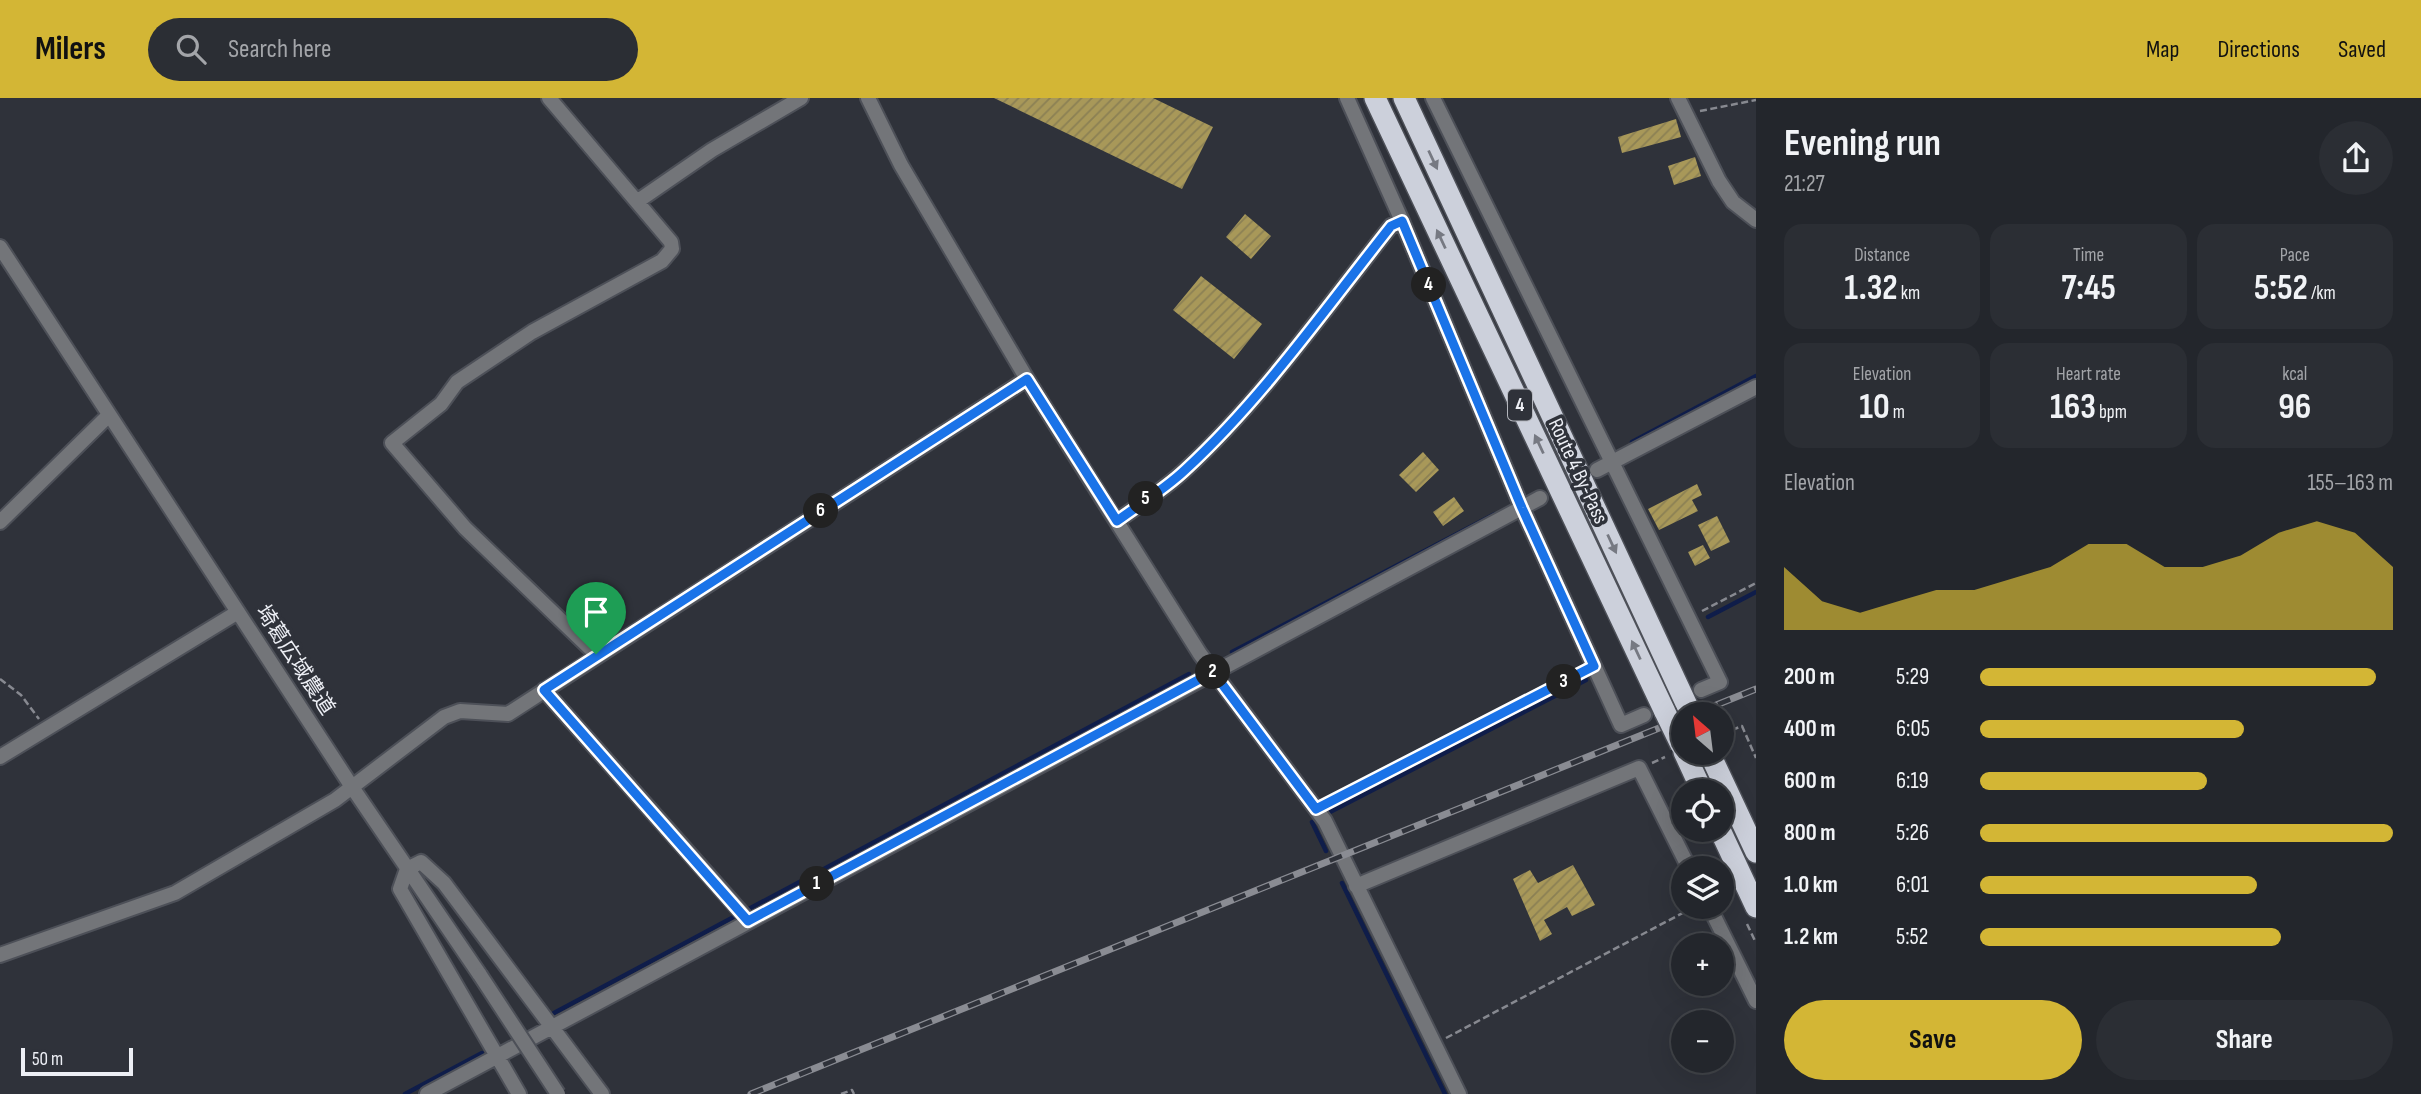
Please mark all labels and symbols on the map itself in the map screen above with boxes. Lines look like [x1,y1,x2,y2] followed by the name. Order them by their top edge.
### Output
[1427,150,1439,170] one-way arrow
[1435,229,1447,249] one-way arrow
[1412,268,1446,302] pin: 4
[1508,390,1532,420] road number: 4
[1543,414,1613,528] street label: Route 4 By-Pass
[1533,434,1544,454] one-way arrow
[1128,482,1164,516] pin: 5
[804,494,838,528] pin: 6
[1606,534,1618,554] one-way arrow
[566,582,626,654] pin
[250,600,340,720] street label: 埼葛広域農道
[1630,640,1642,660] one-way arrow
[1196,654,1230,690] pin: 2
[1546,664,1582,700] pin: 3
[1671,702,1734,765] north arrow
[800,866,834,902] pin: 1
[21,1045,133,1077] scale bar

